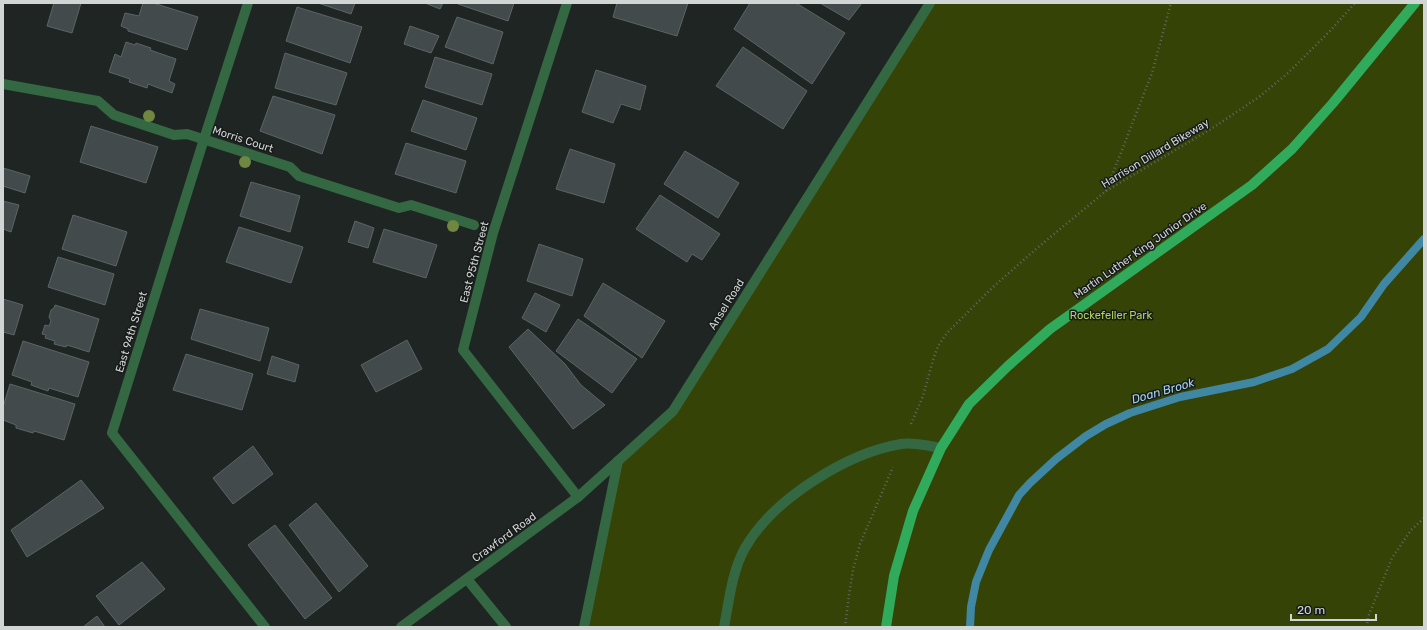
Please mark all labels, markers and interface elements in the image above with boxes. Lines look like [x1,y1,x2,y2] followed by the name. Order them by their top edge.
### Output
[1099,116,1211,191] street label: Harrison Dillard Bikeway
[211,124,276,156] street label: Morris Court
[1071,199,1209,301] street label: Martin Luther King Junior Drive
[457,219,492,304] street label: East 95th Street
[706,277,747,332] street label: Ansel Road
[113,289,150,374] street label: East 94th Street
[1070,309,1152,322] park label: Rockefeller Park
[1130,375,1197,407] water label: Doan Brook
[470,510,539,565] street label: Crawford Road
[1291,596,1376,622] scale bar
[1297,603,1325,617] text: 20 m

